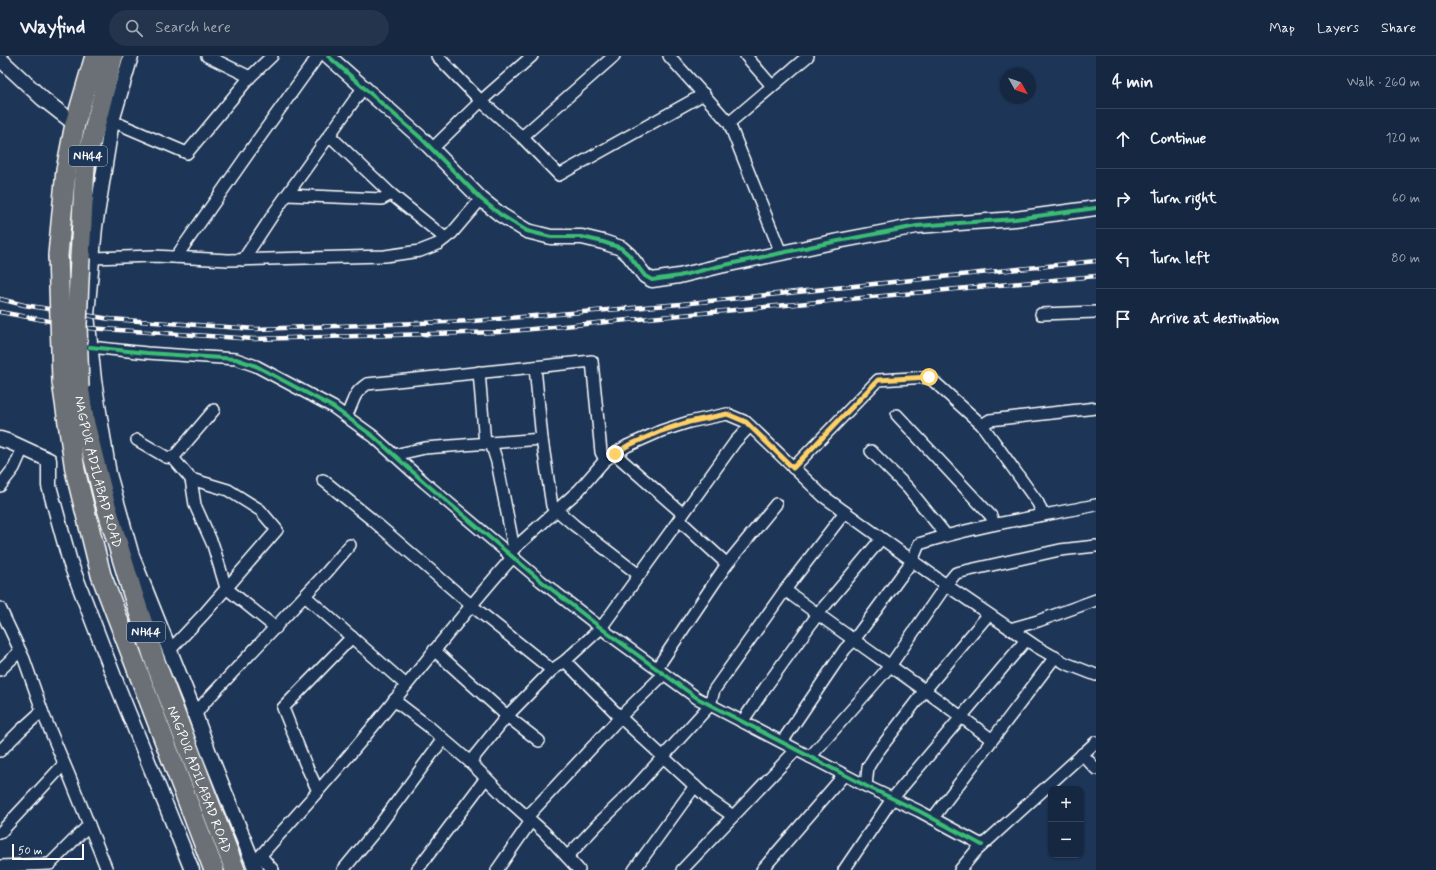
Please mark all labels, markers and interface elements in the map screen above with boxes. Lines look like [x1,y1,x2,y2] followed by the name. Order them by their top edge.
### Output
[109,10,389,46] search box
[20,15,85,40] text: Wayfind
[123,17,145,39] icon: search
[155,18,231,38] text: Search here
[1269,19,1295,37] text: Map
[1317,19,1359,37] text: Layers
[1381,19,1416,37] text: Share
[1000,68,1036,104] north arrow
[1112,71,1153,93] text: 4 min
[1347,74,1420,91] text: Walk · 260 m
[1112,128,1134,150] icon: ahead
[1150,129,1206,149] text: Continue
[1386,130,1420,147] text: 120 m
[69,146,107,166] road number: NH44
[1112,188,1134,210] icon: right
[1150,189,1217,209] text: Turn right
[1392,190,1420,207] text: 60 m
[1112,248,1134,270] icon: left
[1150,249,1210,269] text: Turn left
[1391,250,1420,267] text: 80 m
[1112,308,1134,330] icon: arrive
[1150,309,1279,329] text: Arrive at destination
[920,368,938,386] route start
[70,395,125,550] street label: NAGPUR ADILABAD ROAD
[606,445,624,463] route end
[127,622,165,642] road number: NH44
[163,703,235,856] street label: NAGPUR ADILABAD ROAD
[1048,786,1084,858] map controls
[1048,786,1084,822] button: +
[1048,822,1084,858] button: −
[12,842,84,861] scale bar
[18,844,43,858] text: 50 m

